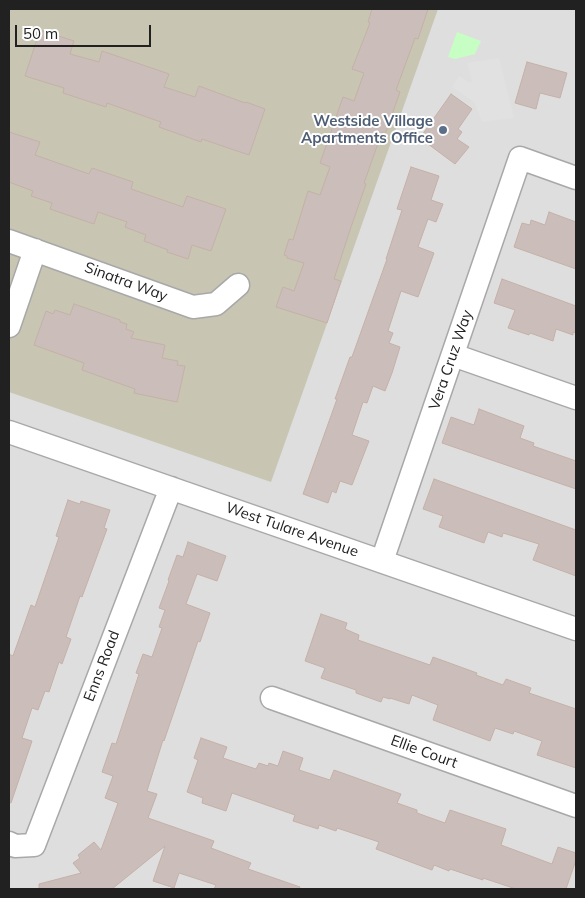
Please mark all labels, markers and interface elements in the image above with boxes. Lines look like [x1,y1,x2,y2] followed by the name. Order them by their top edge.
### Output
[18,15,154,47] scale bar
[23,24,58,43] text: 50 m
[301,112,433,147] place label: Westside Village Apartments Office
[437,124,449,136] marker: Westside Village Apartments Office
[82,259,170,305] street label: Sinatra Way
[425,308,477,412] street label: Vera Cruz Way
[223,499,361,561] street label: West Tulare Avenue
[80,628,124,704] street label: Enns Road
[388,732,460,772] street label: Ellie Court

